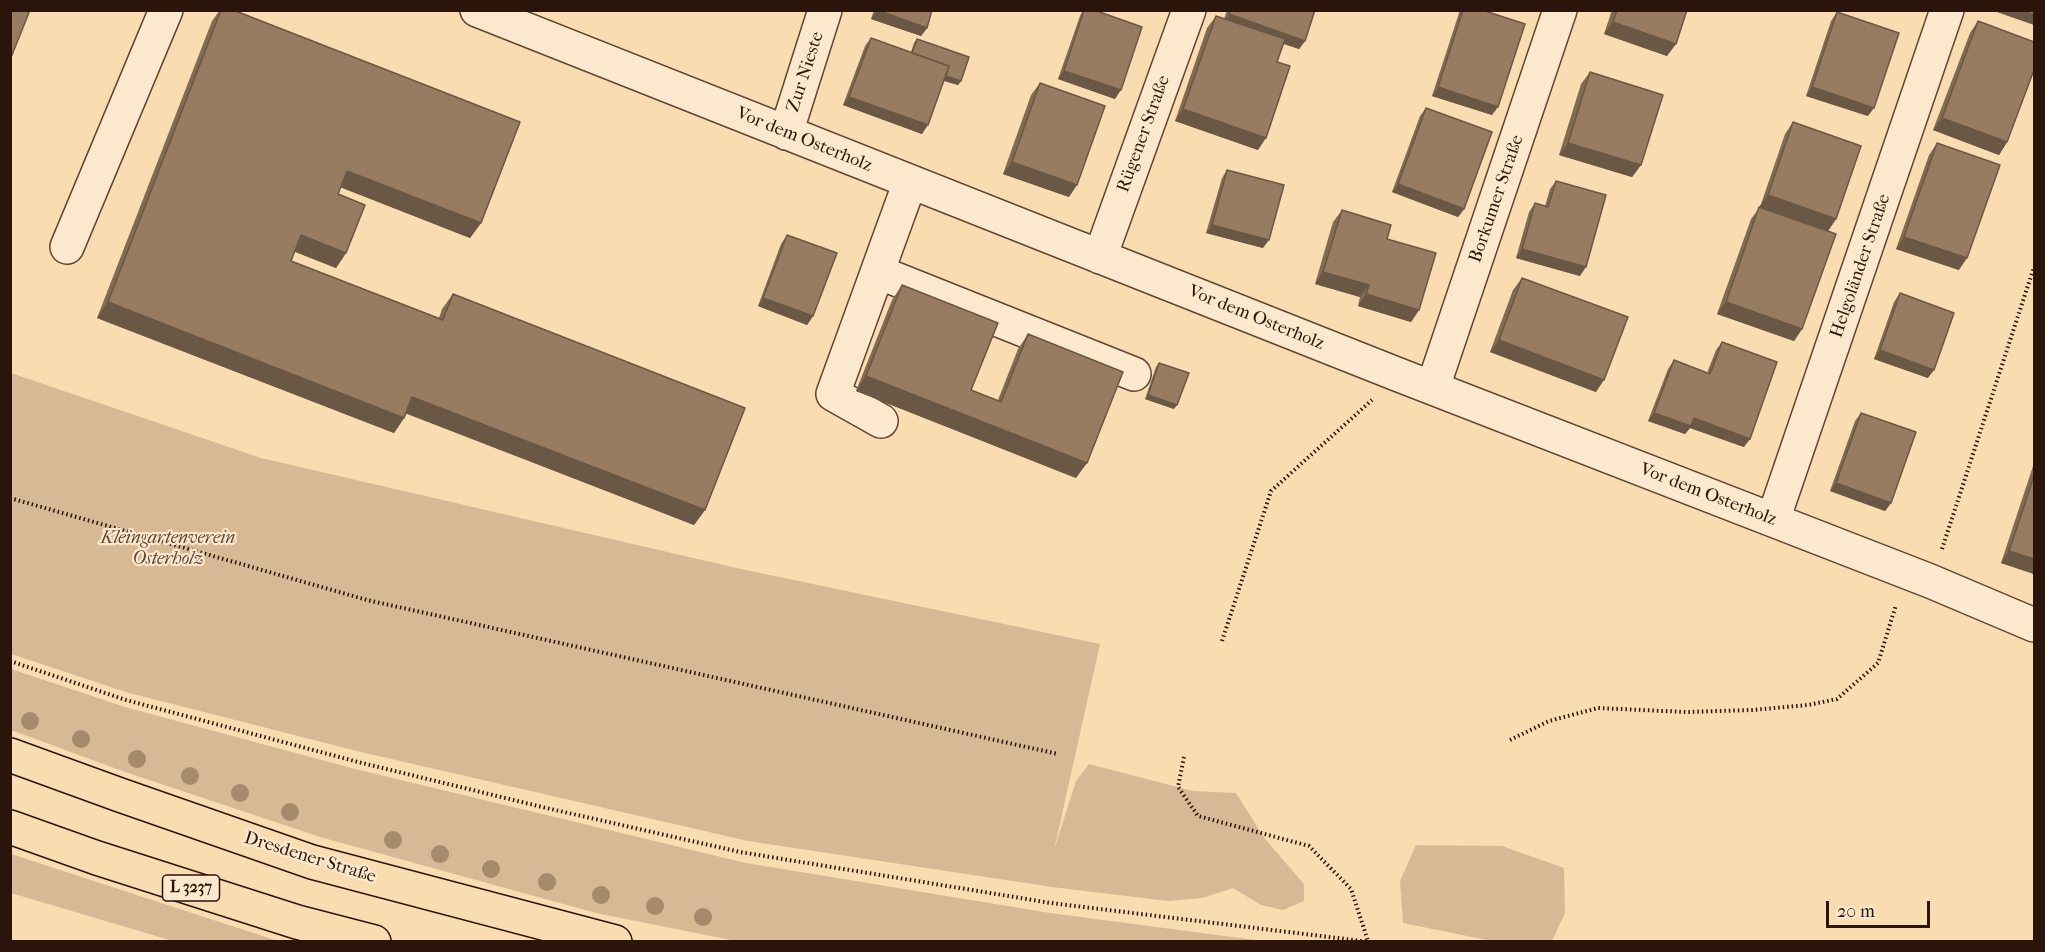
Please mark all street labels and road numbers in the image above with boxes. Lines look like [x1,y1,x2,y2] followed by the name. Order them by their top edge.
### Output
[783,29,829,115] street label: Zur Nieste
[1113,73,1175,195] street label: Rügener Straße
[733,103,875,177] street label: Vor dem Osterholz
[1465,132,1529,266] street label: Borkumer Straße
[1826,191,1896,341] street label: Helgoländer Straße
[1185,281,1327,355] street label: Vor dem Osterholz
[1637,459,1779,531] street label: Vor dem Osterholz
[241,828,379,888] street label: Dresdener Straße
[162,875,219,901] road number: L 3237

